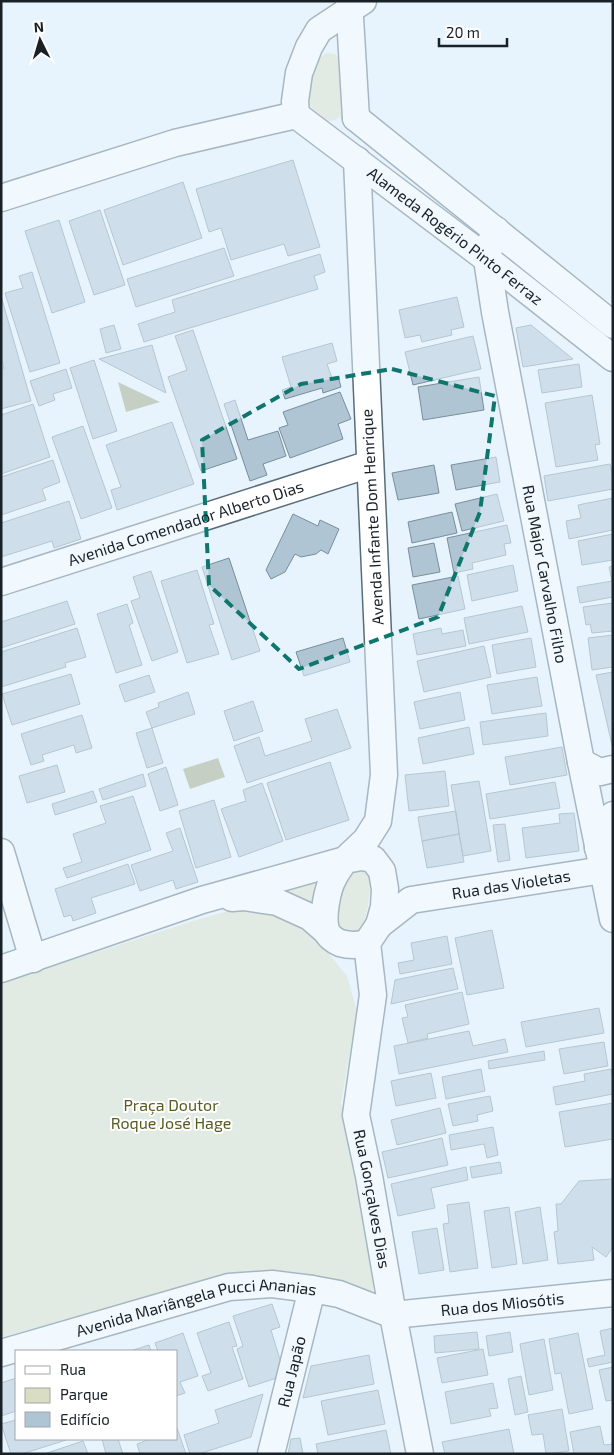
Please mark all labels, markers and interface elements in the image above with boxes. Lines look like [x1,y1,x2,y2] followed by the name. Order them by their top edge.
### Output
[15,15,65,65] north arrow
[439,15,506,47] scale bar
[33,18,45,35] text: N
[446,23,480,41] text: 20 m
[364,163,547,308] street label: Alameda Rogério Pinto Ferraz
[356,408,387,626] street label: Avenda Infante Dom Henrique
[65,476,306,569] street label: Avenida Comendador Alberto Dias
[519,483,572,665] street label: Rua Major Carvalho Filho
[450,865,572,902] street label: Rua das Violetas
[111,1095,231,1132] park label: Praça Doutor Roque José Hage
[350,1127,395,1270] street label: Rua Gonçalves Dias
[74,1274,318,1340] street label: Avenida Mariângela Pucci Ananias
[440,1288,565,1319] street label: Rua dos Miosótis
[273,1334,309,1409] street label: Rua Japão
[15,1350,178,1440] legend
[60,1360,86,1378] text: Rua
[60,1385,108,1403] text: Parque
[60,1410,110,1428] text: Edifício

